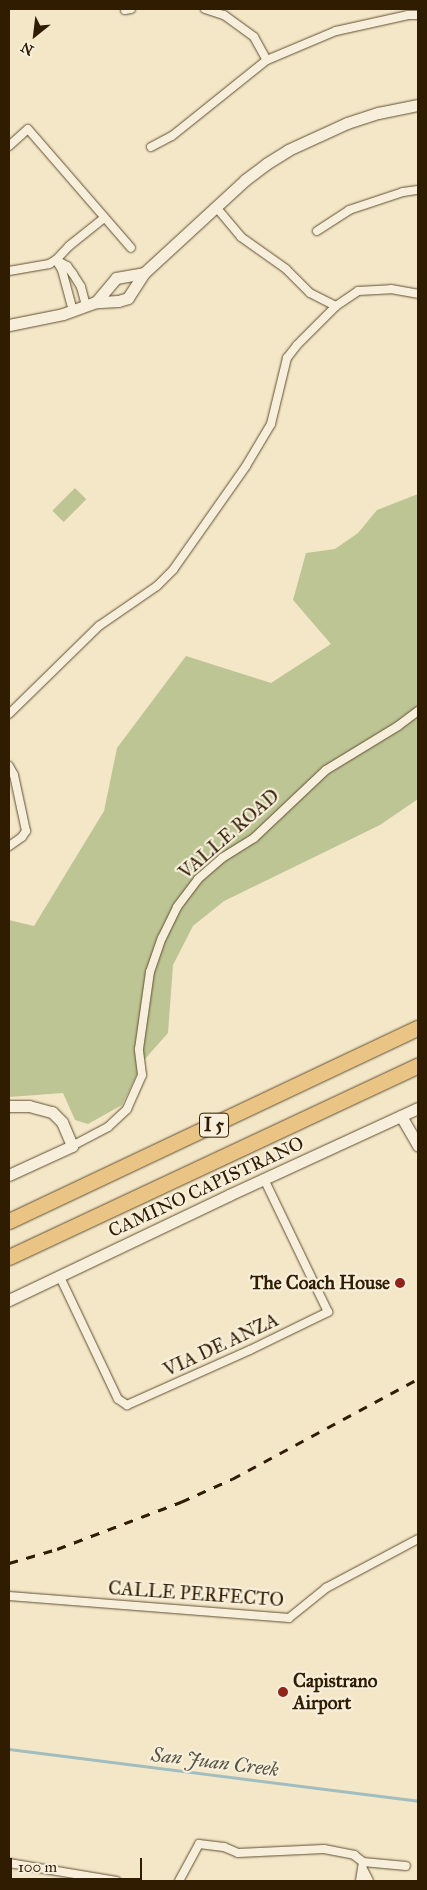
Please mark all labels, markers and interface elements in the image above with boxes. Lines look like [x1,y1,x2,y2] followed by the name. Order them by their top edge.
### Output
[10,10,60,60] north arrow
[18,38,37,59] text: N
[174,784,284,884] street label: VALLE ROAD
[199,1110,229,1140] road number: I 5
[105,1132,307,1242] street label: CAMINO CAPISTRANO
[250,1272,390,1294] place label: The Coach House
[394,1277,406,1289] marker: The Coach House
[160,1308,282,1382] street label: VIA DE ANZA
[107,1576,285,1612] street label: CALLE PERFECTO
[293,1670,378,1714] place label: Capistrano Airport
[277,1686,289,1698] marker: Capistrano Airport
[150,1742,280,1782] water label: San Juan Creek
[12,1848,145,1880] scale bar
[18,1858,57,1876] text: 100 m

